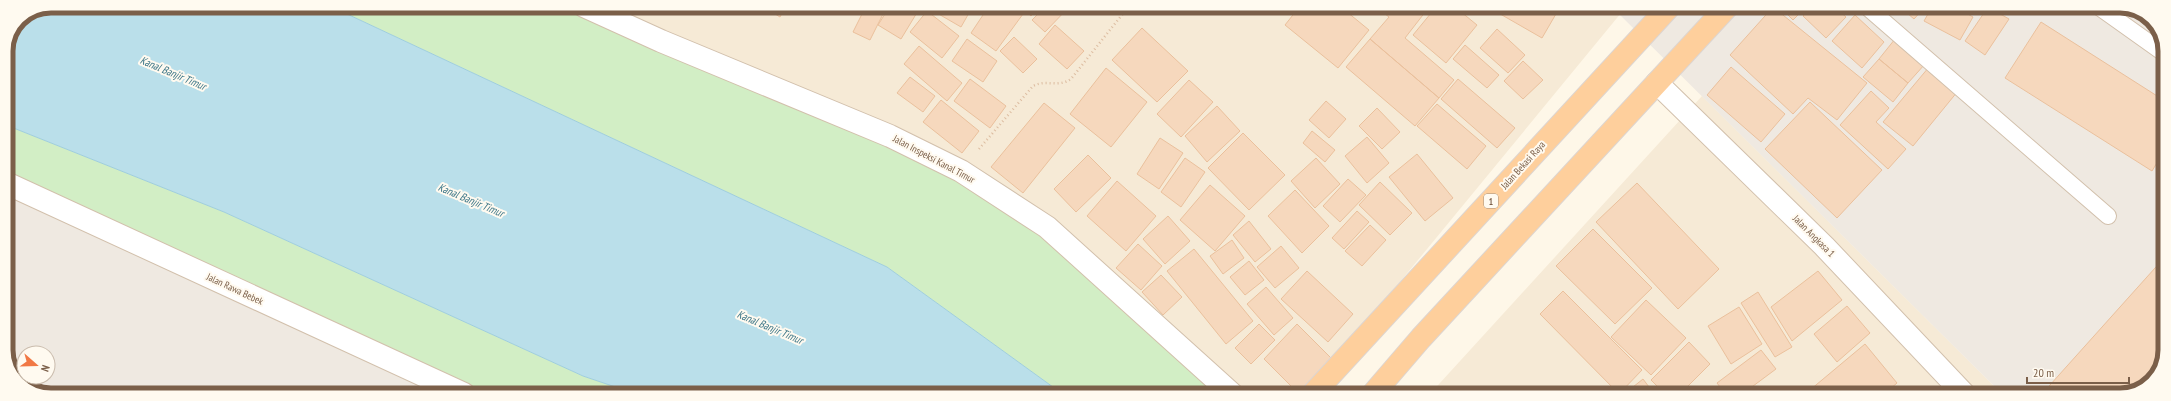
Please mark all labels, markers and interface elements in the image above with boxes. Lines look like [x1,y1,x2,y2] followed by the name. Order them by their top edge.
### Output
[138,53,210,94] water label: Kanal Banjir Timur
[890,131,977,186] street label: Jalan Inspeksi Kanal Timur
[1497,138,1548,192] street label: Jalan Bekasi Raya
[436,180,508,221] water label: Kanal Banjir Timur
[1484,194,1498,208] road number: 1
[1789,211,1838,260] street label: Jalan Angkasa 1
[204,270,266,308] street label: Jalan Rawa Bebek
[735,307,807,348] water label: Kanal Banjir Timur
[16,345,56,385] north arrow
[2027,359,2129,385] scale bar
[38,363,53,374] text: N
[2033,365,2054,380] text: 20 m

